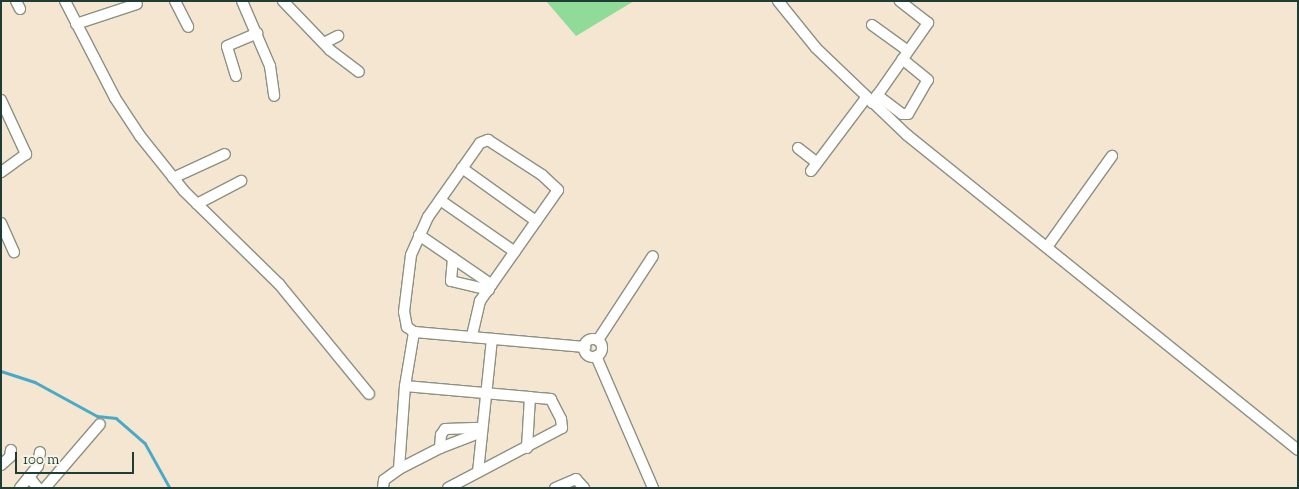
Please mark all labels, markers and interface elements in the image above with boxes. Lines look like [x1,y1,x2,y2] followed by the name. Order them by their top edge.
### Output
[18,442,136,474] scale bar
[23,450,59,471] text: 100 m

